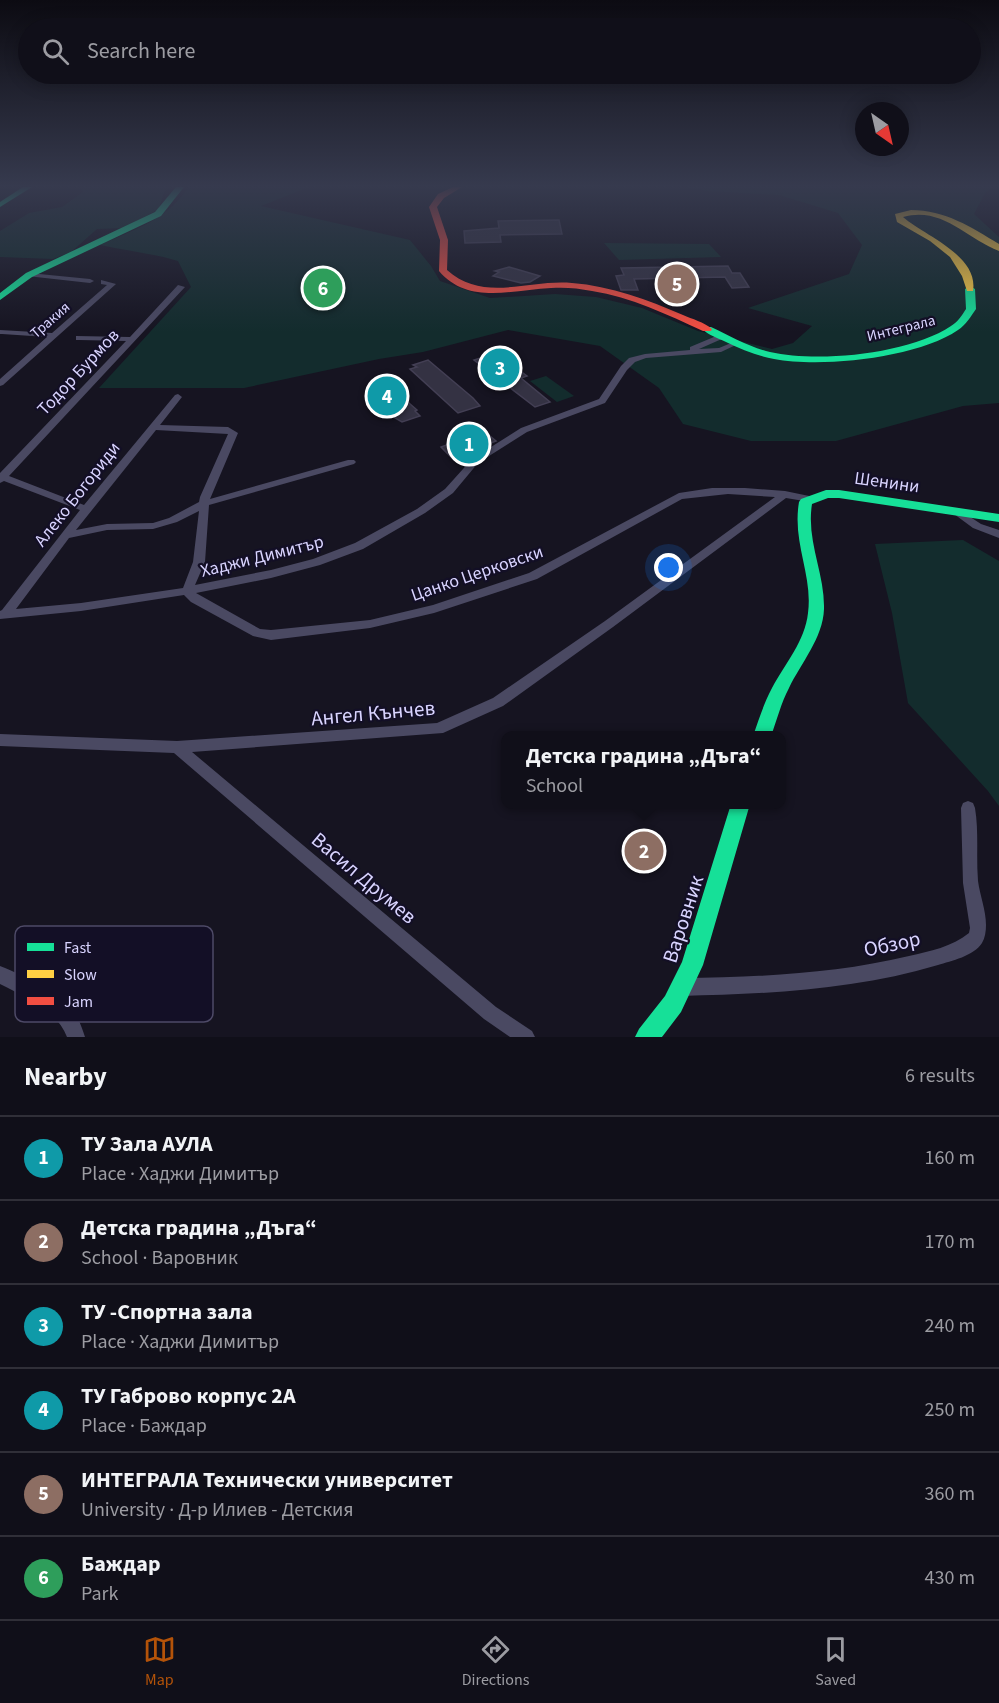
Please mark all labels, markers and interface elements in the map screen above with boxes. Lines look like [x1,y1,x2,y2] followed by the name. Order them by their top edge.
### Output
[18,18,981,84] search box
[39,35,72,68] icon: search
[87,35,195,67] text: Search here
[855,102,909,156] north arrow
[658,262,696,306] pin: 5
[304,266,342,310] pin: 6
[26,297,75,344] street label: Тракия
[865,310,938,347] street label: Интеграла
[32,324,125,421] street label: Тодор Бурмов
[480,346,520,391] pin: 3
[368,374,406,418] pin: 4
[450,422,488,466] pin: 1
[28,437,126,552] street label: Алеко Богориди
[853,466,921,499] street label: Шенини
[198,529,326,584] street label: Хаджи Димитър
[408,539,547,608] street label: Цанко Церковски
[654,553,683,582] your location
[310,693,436,733] street label: Ангел Кънчев
[501,731,786,809] popup
[526,740,761,772] text: Детска градина „Дъга“
[526,772,583,800] text: School
[305,825,423,931] street label: Васил Друмев
[624,828,664,874] pin: 2
[655,871,711,967] street label: Варовник
[861,923,923,965] street label: Обзор
[15,926,213,1022] legend
[64,937,92,959] text: Fast
[64,964,97,986] text: Slow
[64,991,93,1013] text: Jam
[24,1058,107,1095] text: Nearby
[905,1062,975,1090] text: 6 results
[81,1128,213,1160] text: ТУ Зала АУЛА
[38,1144,49,1172] text: 1
[925,1144,975,1172] text: 160 m
[81,1160,279,1188] text: Place · Хаджи Димитър
[81,1212,317,1244] text: Детска градина „Дъга“
[38,1228,49,1256] text: 2
[925,1228,975,1256] text: 170 m
[81,1244,238,1272] text: School · Варовник
[81,1296,253,1328] text: ТУ -Спортна зала
[38,1312,49,1340] text: 3
[925,1312,975,1340] text: 240 m
[81,1328,279,1356] text: Place · Хаджи Димитър
[81,1380,296,1412] text: ТУ Габрово корпус 2А
[38,1396,49,1424] text: 4
[925,1396,975,1424] text: 250 m
[81,1412,207,1440] text: Place · Баждар
[81,1464,453,1496] text: ИНТЕГРАЛА Технически университет
[38,1480,49,1508] text: 5
[925,1480,975,1508] text: 360 m
[81,1496,354,1524] text: University · Д-р Илиев - Детския
[81,1548,161,1580] text: Баждар
[38,1564,49,1592] text: 6
[925,1564,975,1592] text: 430 m
[81,1580,118,1608] text: Park
[143,1633,176,1691] tab: Map
[462,1633,529,1691] tab: Directions
[815,1633,856,1691] tab: Saved

